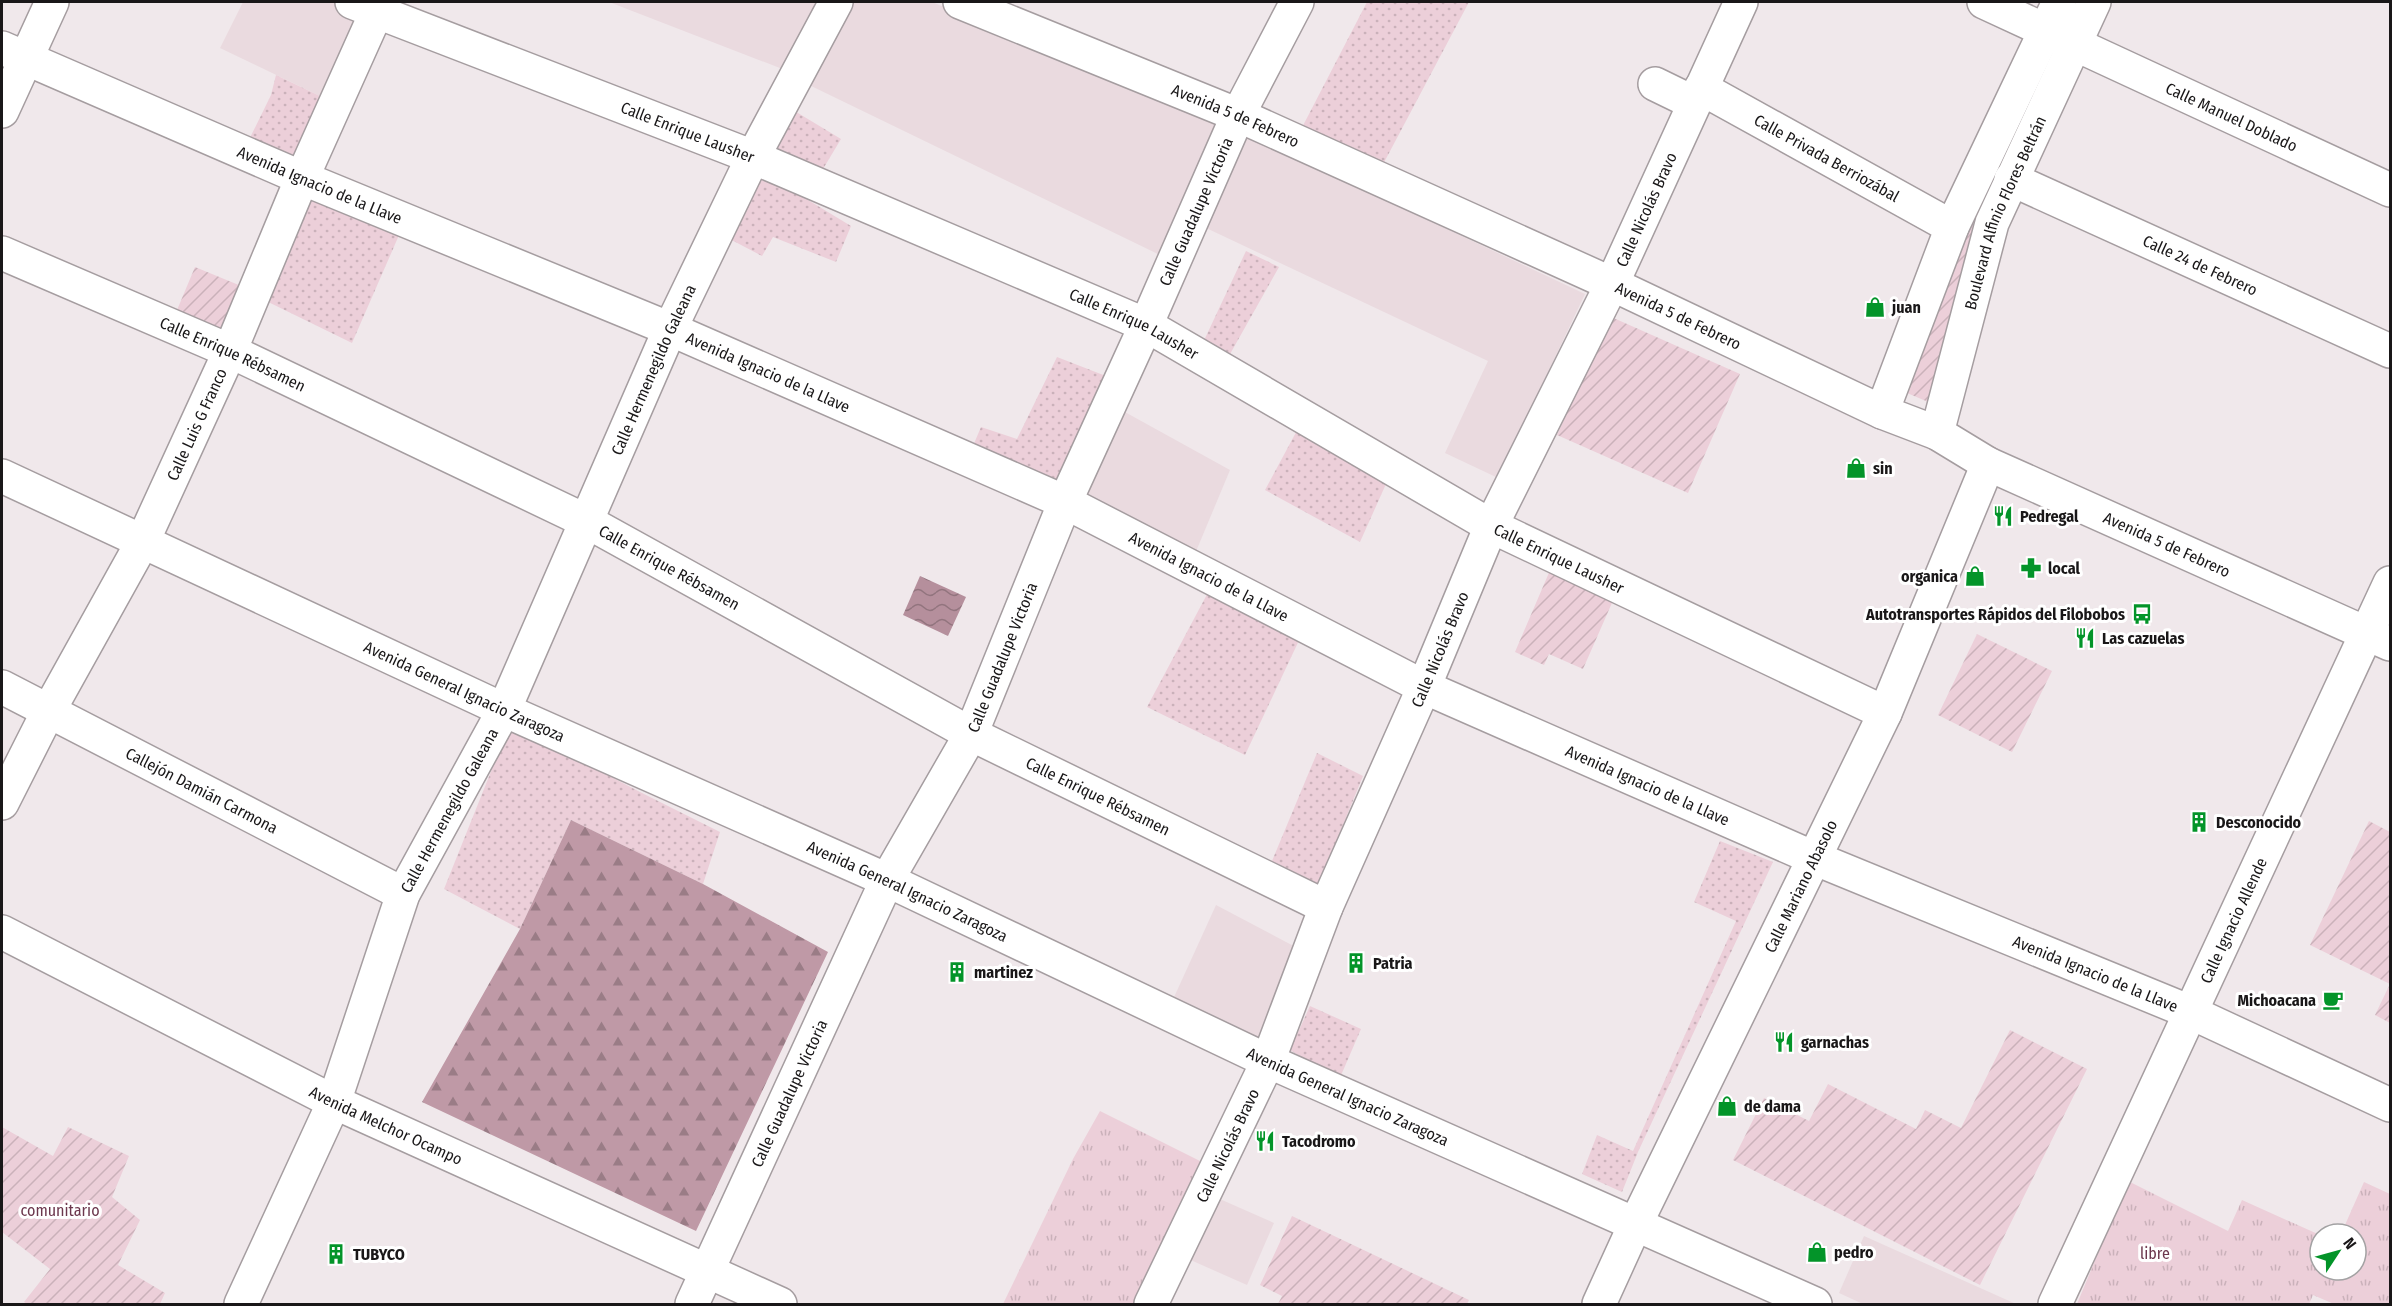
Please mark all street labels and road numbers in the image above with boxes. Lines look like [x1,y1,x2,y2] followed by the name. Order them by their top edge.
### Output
[2163,79,2300,156] street label: Calle Manuel Doblado
[1169,80,1302,151] street label: Avenida 5 de Febrero
[618,98,758,167] street label: Calle Enrique Lausher
[1751,110,1903,206] street label: Calle Privada Berriozábal
[1961,113,2050,312] street label: Boulevard Alfinio Flores Beltrán
[1155,134,1237,289] street label: Calle Guadalupe Victoria
[234,142,405,228] street label: Avenida Ignacio de la Llave
[1612,149,1681,270] street label: Calle Nicolás Bravo
[2140,231,2260,300] street label: Calle 24 de Febrero
[1612,278,1744,354] street label: Avenida 5 de Febrero
[607,281,700,458] street label: Calle Hermenegildo Galeana
[1066,284,1202,364] street label: Calle Enrique Lausher
[157,313,309,396] street label: Calle Enrique Rébsamen
[683,328,853,417] street label: Avenida Ignacio de la Llave
[163,365,231,484] street label: Calle Luis G Franco
[2100,508,2233,581] street label: Avenida 5 de Febrero
[1491,520,1627,598] street label: Calle Enrique Lausher
[595,521,743,614] street label: Calle Enrique Rébsamen
[1126,528,1292,626] street label: Avenida Ignacio de la Llave
[964,579,1042,735] street label: Calle Guadalupe Victoria
[1407,589,1473,710] street label: Calle Nicolás Bravo
[361,637,568,746] street label: Avenida General Ignacio Zaragoza
[397,725,502,896] street label: Calle Hermenegildo Galeana
[1563,741,1732,830] street label: Avenida Ignacio de la Llave
[123,744,281,838] street label: Callejón Damián Carmona
[1023,753,1173,839] street label: Calle Enrique Rébsamen
[1761,817,1841,956] street label: Calle Mariano Abasolo
[804,837,1011,946] street label: Avenida General Ignacio Zaragoza
[2196,855,2271,986] street label: Calle Ignacio Allende
[2010,932,2181,1016] street label: Avenida Ignacio de la Llave
[747,1017,832,1170] street label: Calle Guadalupe Victoria
[1244,1043,1452,1150] street label: Avenida General Ignacio Zaragoza
[306,1082,465,1169] street label: Avenida Melchor Ocampo
[1192,1086,1263,1206] street label: Calle Nicolás Bravo

